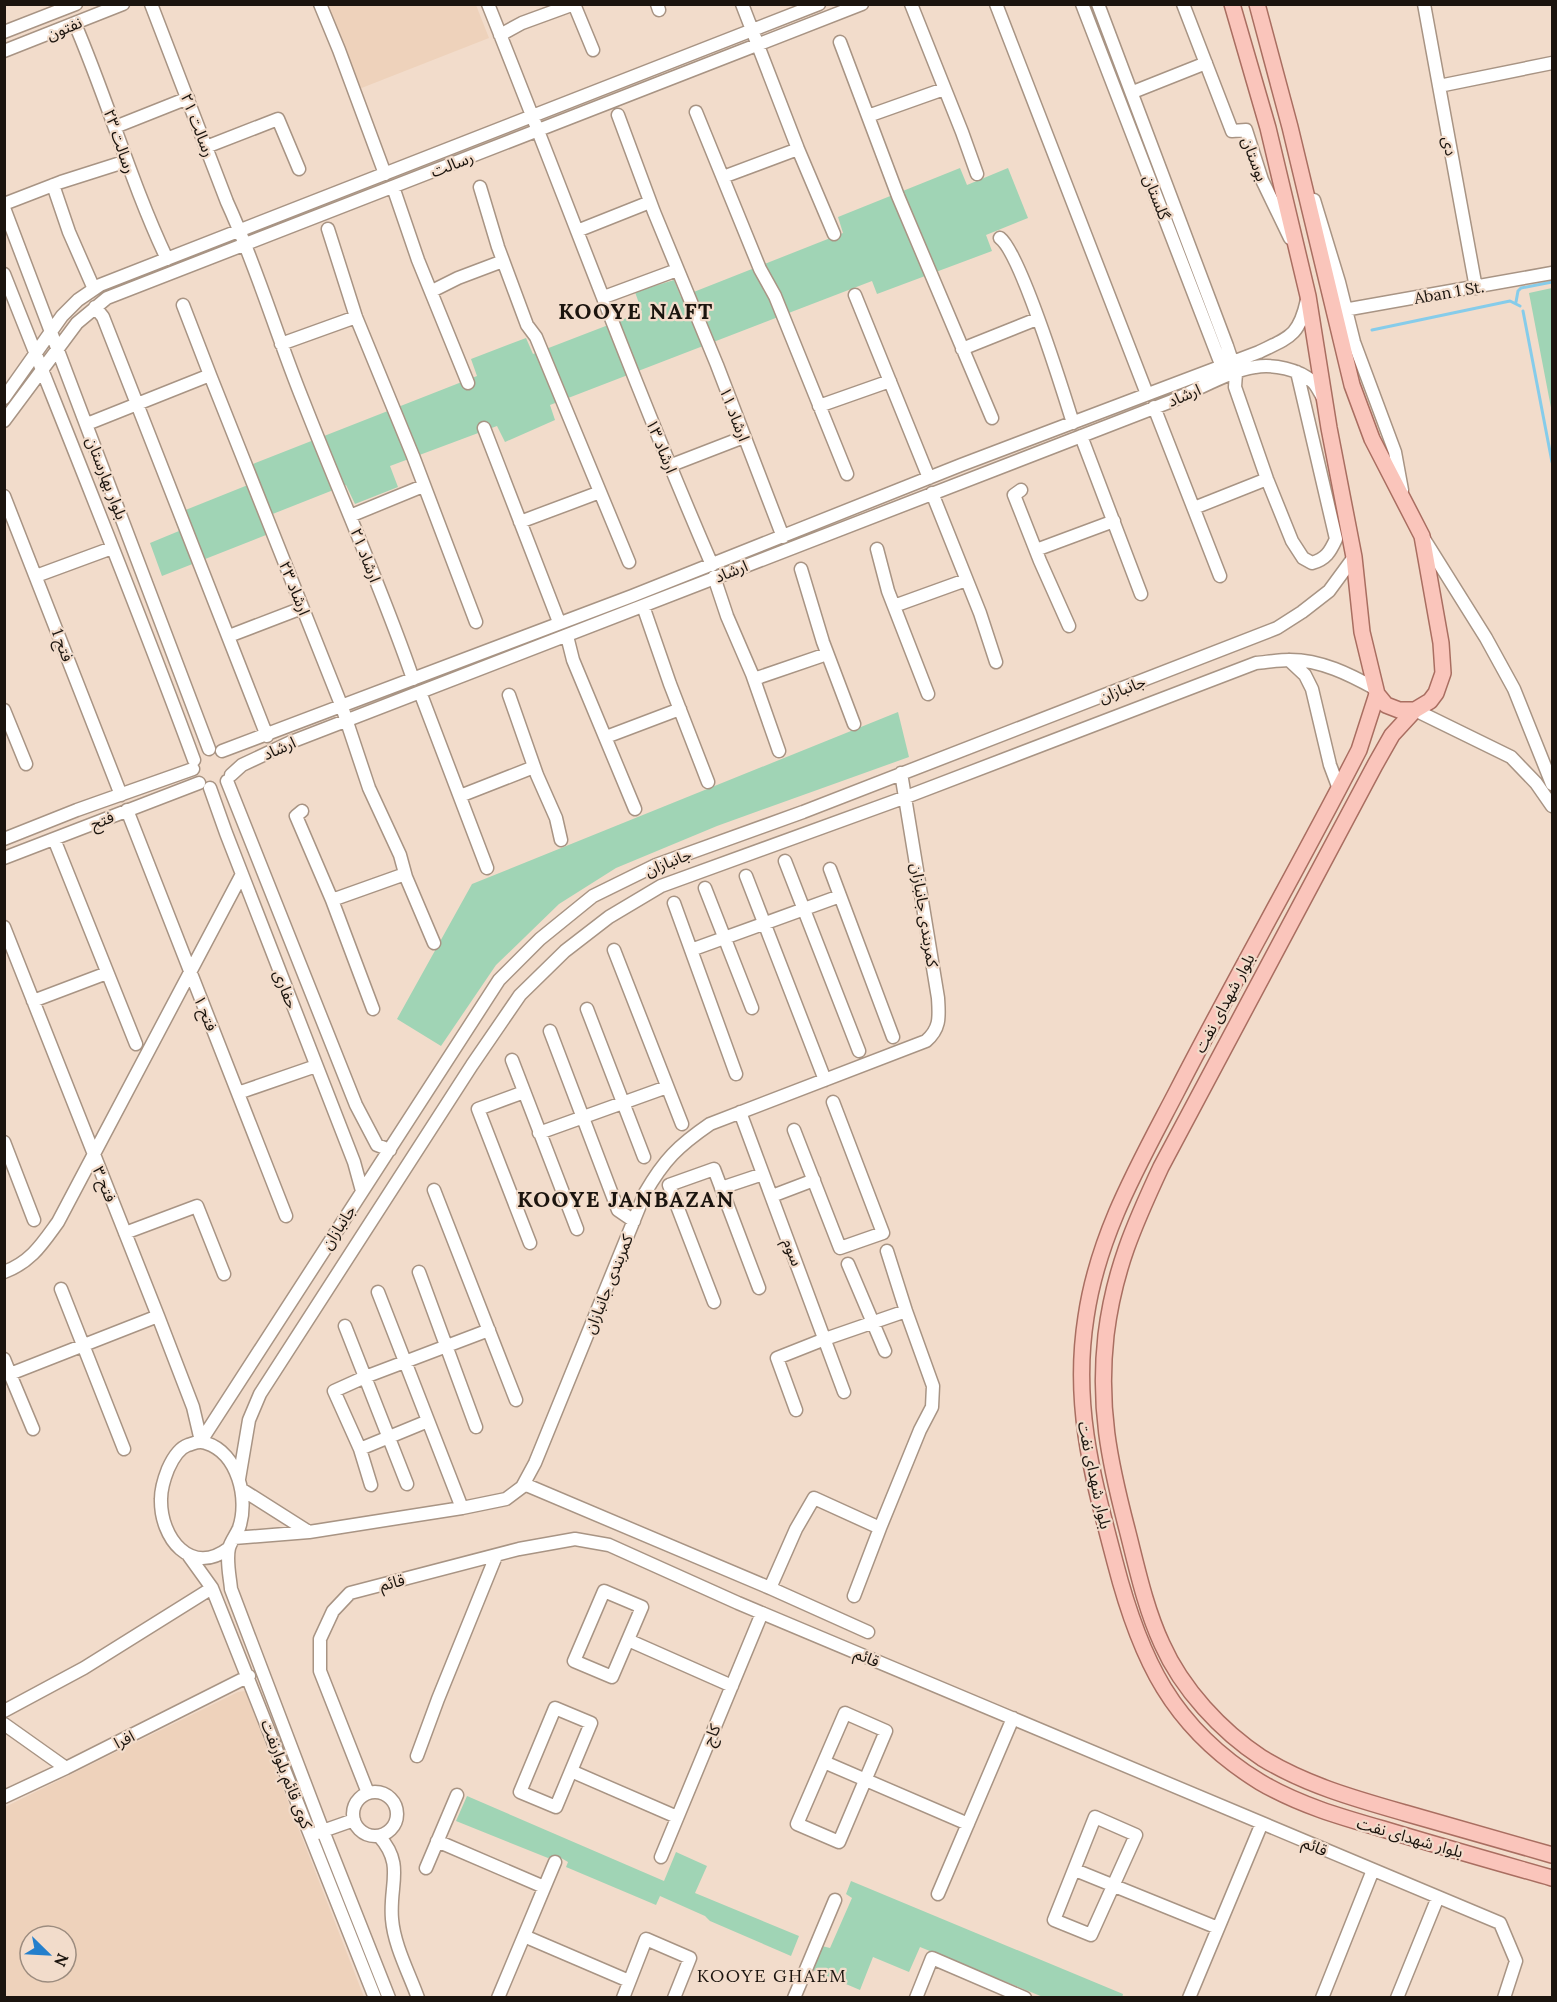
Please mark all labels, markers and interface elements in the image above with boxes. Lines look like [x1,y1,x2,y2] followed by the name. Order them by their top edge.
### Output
[43,12,85,44] street label: نفتون
[177,90,219,160] street label: رسالت ۲۱
[100,106,140,176] street label: رسالت ۲۳
[1238,134,1272,184] street label: بوستان
[1438,134,1462,158] street label: دی
[428,147,476,181] street label: رسالت
[1139,172,1175,223] street label: گلستان
[1411,276,1486,308] street label: Aban 1 St.
[558,297,714,325] district label: KOOYE NAFT
[1164,379,1204,411] street label: ارشاد
[716,384,754,444] street label: ارشاد ۱۱
[642,416,682,476] street label: ارشاد ۱۳
[82,434,132,522] street label: بلوار بهارستان
[347,525,385,585] street label: ارشاد ۲۱
[711,555,751,587] street label: ارشاد
[275,558,315,618] street label: ارشاد ۲۳
[45,626,78,665] street label: فتح 1
[1096,671,1148,707] street label: جانبازان
[259,732,299,764] street label: ارشاد
[87,806,118,836] street label: فتح
[642,844,694,880] street label: جانبازان
[907,862,943,969] street label: کمربندی جانبازان
[1189,950,1259,1056] street label: بلوار شهدای نفت
[269,967,303,1011] street label: حفاری
[187,992,222,1035] street label: فتح ۱
[86,1163,121,1206] street label: فتح ۳
[517,1185,735,1213] district label: KOOYE JANBAZAN
[316,1201,360,1253] street label: جانبازان
[579,1231,637,1336] street label: کمربندی جانبازان
[776,1235,807,1270] street label: سوم
[1074,1419,1116,1531] street label: بلوار شهدای نفت
[377,1569,407,1598] street label: قائم
[850,1643,882,1674] street label: قائم
[254,1717,317,1833] street label: کوی قائم بلوارنفت
[698,1721,727,1750] street label: کاج
[110,1725,138,1753] street label: افرا
[1355,1812,1465,1862] street label: بلوار شهدای نفت
[1298,1832,1330,1863] street label: قائم
[18,1924,78,1984] north arrow
[50,1950,73,1970] text: N
[697,1964,847,1987] district label: KOOYE GHAEM

